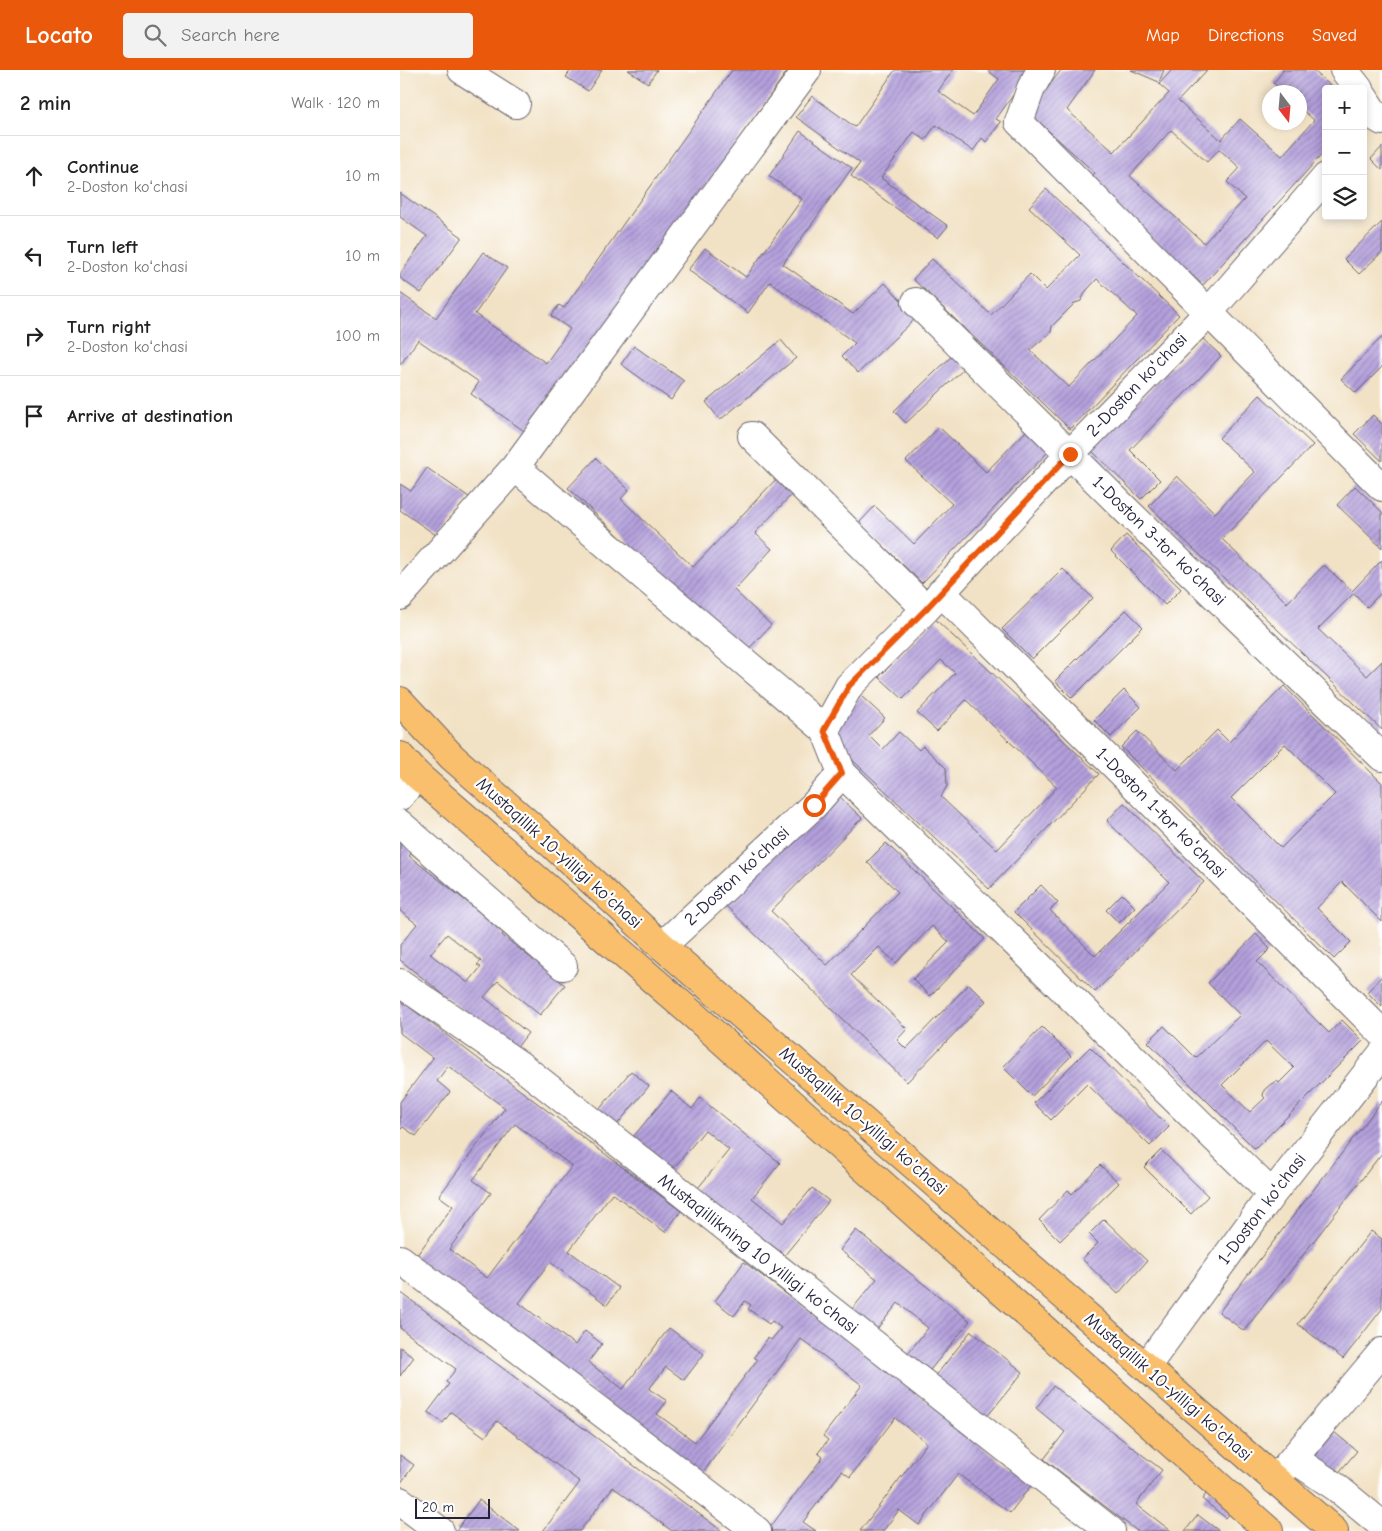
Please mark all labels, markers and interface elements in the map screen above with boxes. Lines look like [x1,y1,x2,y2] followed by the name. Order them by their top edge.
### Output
[123,13,473,58] search box
[25,21,93,49] text: Locato
[141,21,169,49] icon: search
[181,24,280,46] text: Search here
[1146,25,1180,46] text: Map
[1208,25,1284,46] text: Directions
[1312,25,1357,46] text: Saved
[1262,85,1307,130] north arrow
[1322,85,1367,220] map controls
[1322,85,1367,130] button: +
[20,91,71,115] text: 2 min
[291,94,380,112] text: Walk · 120 m
[1322,130,1367,175] button: −
[67,156,139,178] text: Continue
[20,162,48,190] icon: ahead
[345,167,380,185] text: 10 m
[1322,175,1367,220] button: layers
[67,178,188,196] text: 2-Doston koʻchasi
[67,236,138,258] text: Turn left
[20,242,48,270] icon: left
[345,247,380,265] text: 10 m
[67,258,188,276] text: 2-Doston koʻchasi
[67,316,151,338] text: Turn right
[20,322,48,350] icon: right
[336,327,380,345] text: 100 m
[1082,329,1192,441] street label: 2-Doston koʻchasi
[67,338,188,356] text: 2-Doston koʻchasi
[20,402,48,430] icon: arrive
[67,405,233,427] text: Arrive at destination
[1059,443,1082,466] route end
[1088,472,1230,610] street label: 1-Doston 3-tor koʻchasi
[1092,744,1230,882] street label: 1-Doston 1-tor koʻchasi
[472,773,646,933] street label: Mustaqillik 10-yilligi ko'chasi
[803,794,826,817] route start
[680,822,794,930] street label: 2-Doston koʻchasi
[775,1042,951,1200] street label: Mustaqillik 10-yilligi ko'chasi
[1213,1149,1311,1269] street label: 1-Doston koʻchasi
[654,1169,862,1339] street label: Mustaqillikning 10 yilligi koʻchasi
[1080,1308,1256,1466] street label: Mustaqillik 10-yilligi ko'chasi
[415,1496,490,1519] scale bar
[422,1499,454,1516] text: 20 m

